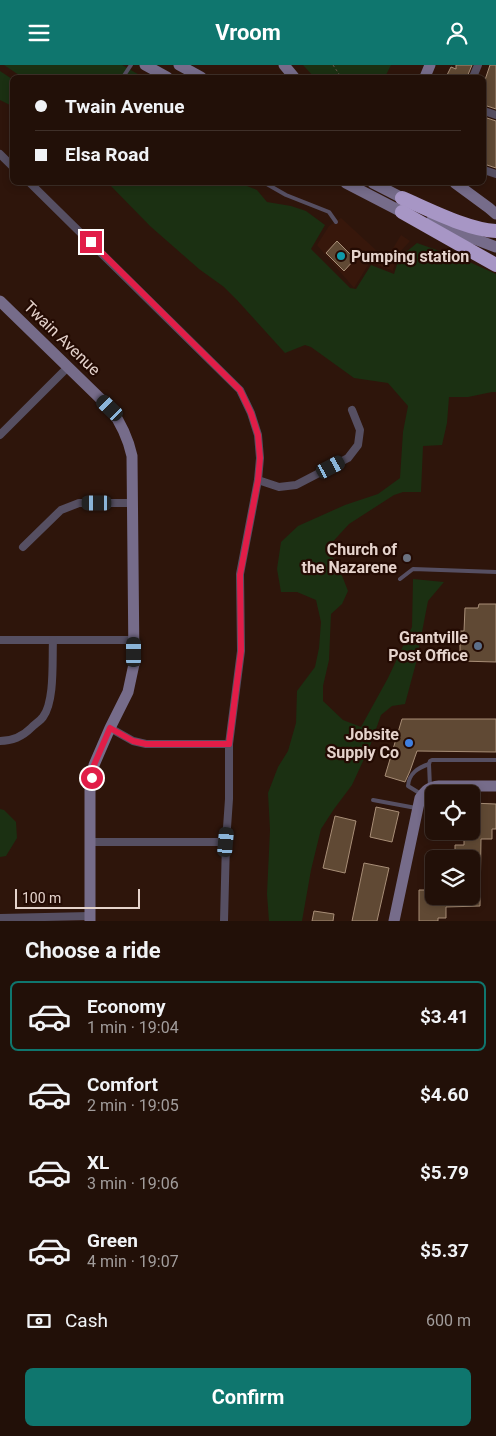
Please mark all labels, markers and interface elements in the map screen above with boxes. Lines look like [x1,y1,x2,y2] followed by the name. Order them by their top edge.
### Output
[25,19,53,47] icon: menu
[443,19,471,47] icon: person
[215,20,281,45] text: Vroom
[65,95,184,118] text: Twain Avenue
[65,143,149,166] text: Elsa Road
[80,231,102,253] route end
[351,247,469,266] place label: Pumping station
[335,250,347,262] marker: Pumping station
[20,297,104,379] street label: Twain Avenue
[93,392,126,424] car
[314,453,347,481] car
[82,496,112,511] car
[301,540,397,577] place label: Church of the Nazarene
[401,552,413,564] marker: Church of the Nazarene
[388,628,468,665] place label: Grantville Post Office
[126,637,141,667] car
[472,640,484,652] marker: Grantville Post Office
[326,725,399,762] place label: Jobsite Supply Co
[403,737,415,749] marker: Jobsite Supply Co
[81,767,103,789] route start
[425,785,480,905] map controls
[425,785,480,840] button: locate
[217,826,234,858] car
[425,850,480,905] button: layers
[15,886,140,909] scale bar
[22,890,61,906] text: 100 m
[25,938,161,963] text: Choose a ride
[27,994,72,1039] icon: car
[87,995,166,1018] text: Economy
[420,1005,469,1028] text: $3.41
[87,1018,179,1037] text: 1 min · 19:04
[27,1072,72,1117] icon: car
[87,1073,158,1096] text: Comfort
[420,1083,469,1106] text: $4.60
[87,1096,179,1115] text: 2 min · 19:05
[27,1150,72,1195] icon: car
[87,1151,109,1174] text: XL
[420,1161,469,1184] text: $5.79
[87,1174,179,1193] text: 3 min · 19:06
[27,1228,72,1273] icon: car
[87,1229,138,1252] text: Green
[420,1239,469,1262] text: $5.37
[87,1252,179,1271] text: 4 min · 19:07
[25,1307,53,1335] icon: cash
[65,1309,108,1332] text: Cash
[426,1311,471,1330] text: 600 m
[25,1368,471,1426] button: Confirm

